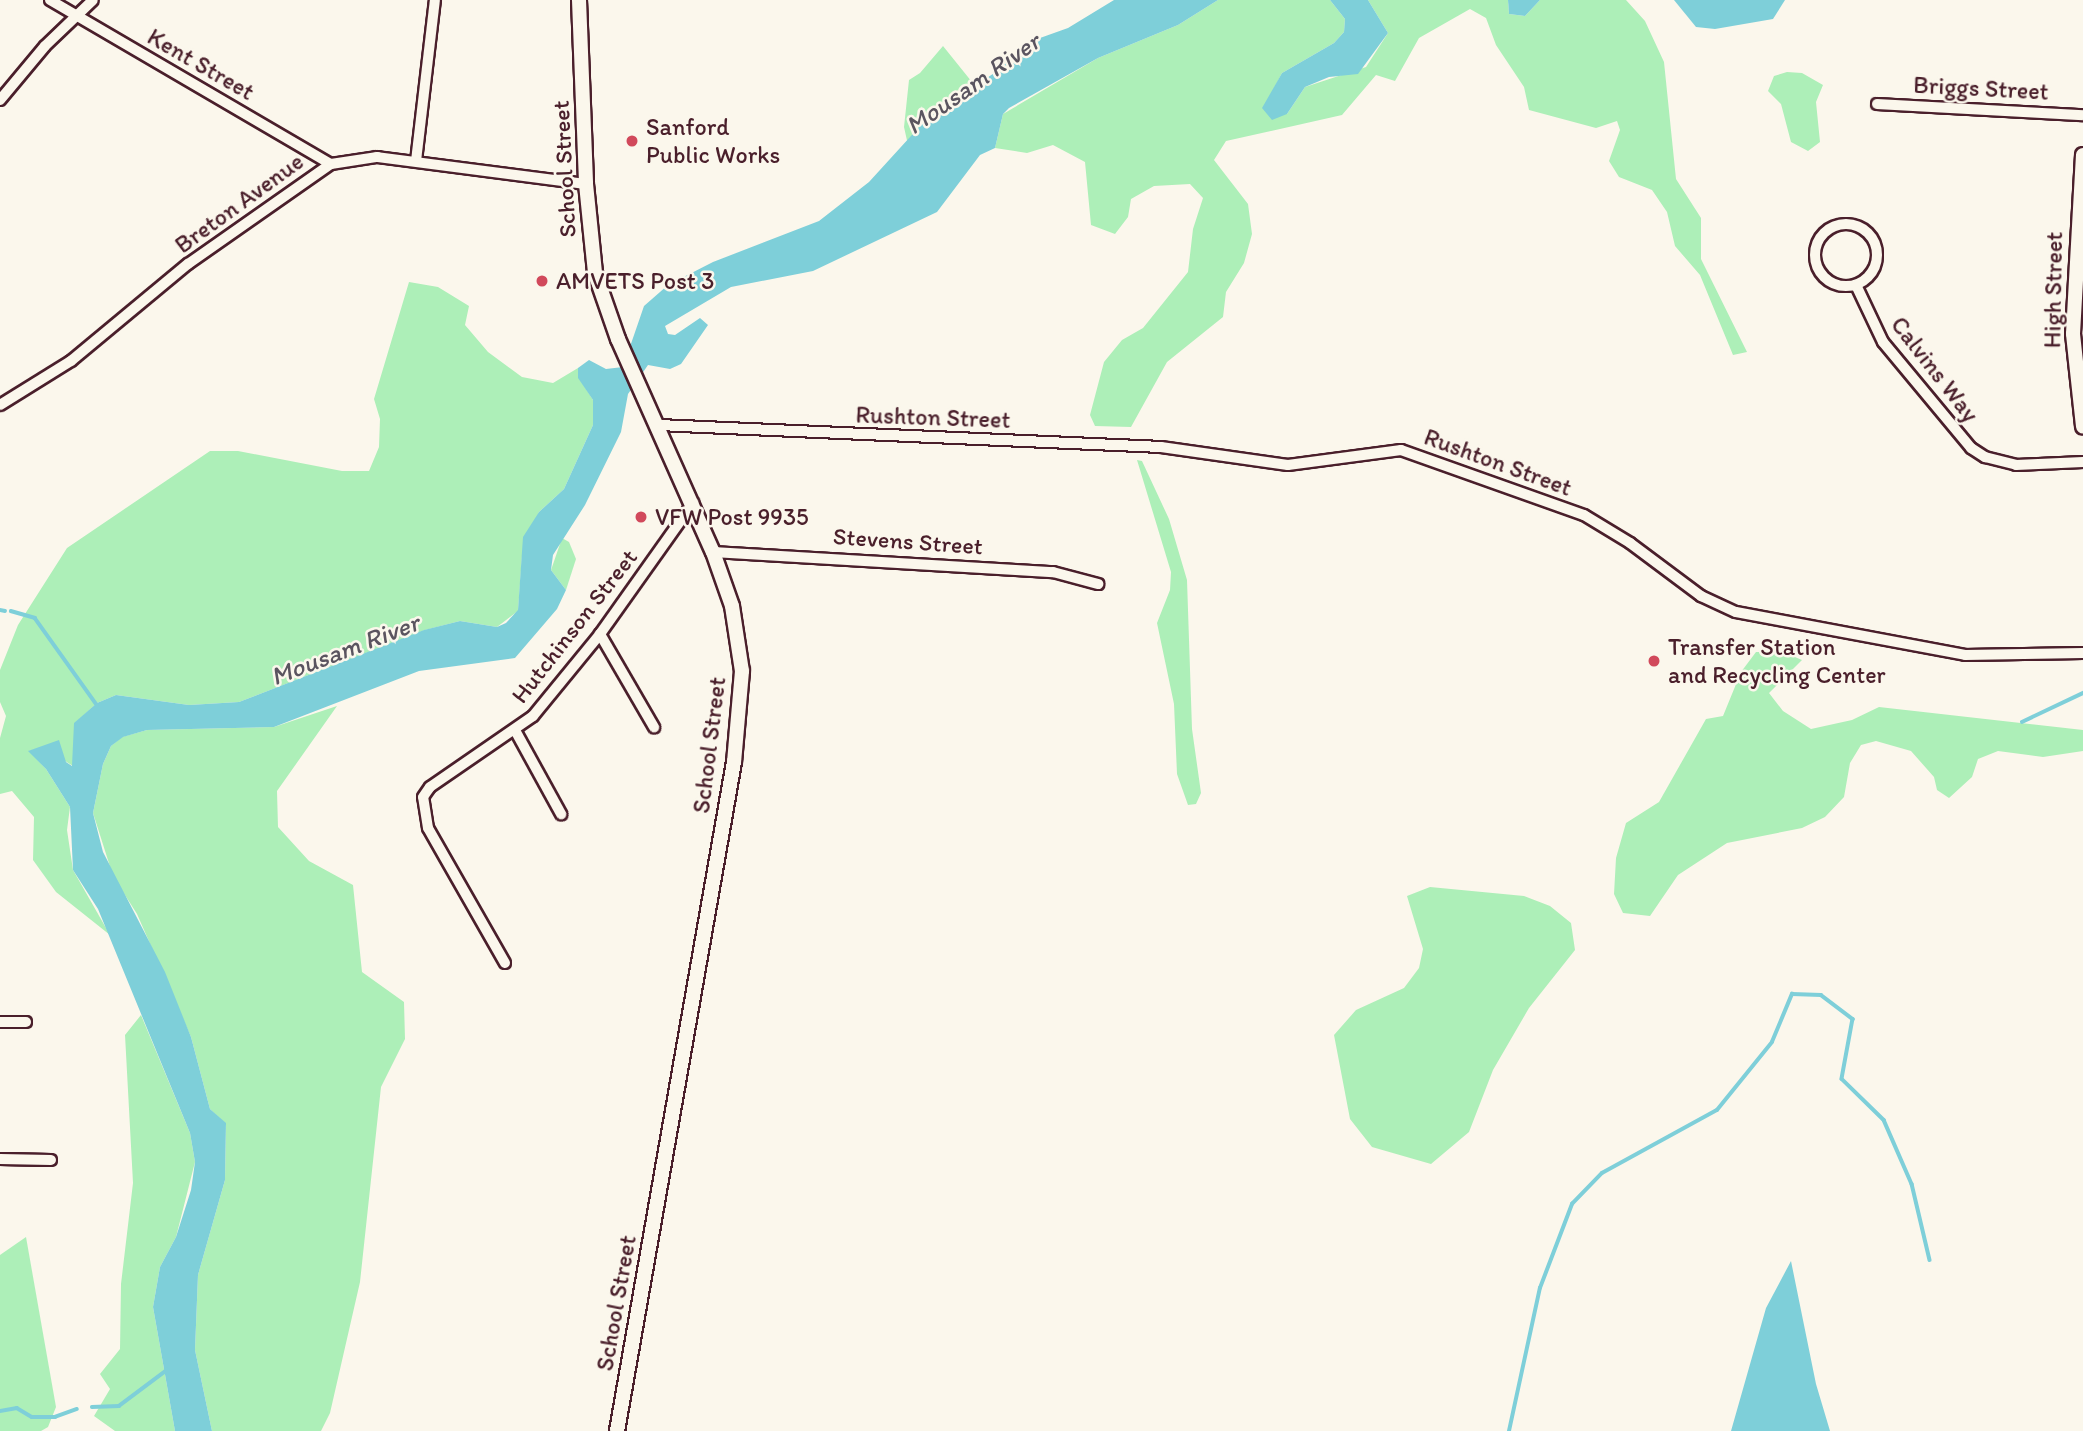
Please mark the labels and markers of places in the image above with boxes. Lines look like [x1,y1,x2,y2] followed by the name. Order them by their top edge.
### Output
[646,113,780,169] place label: Sanford Public Works
[624,133,640,149] marker: Sanford Public Works
[556,267,714,295] place label: AMVETS Post 3
[534,273,550,289] marker: AMVETS Post 3
[655,503,809,531] place label: VFW Post 9935
[633,509,649,525] marker: VFW Post 9935
[1668,633,1886,689] place label: Transfer Station and Recycling Center
[1646,653,1662,669] marker: Transfer Station and Recycling Center

